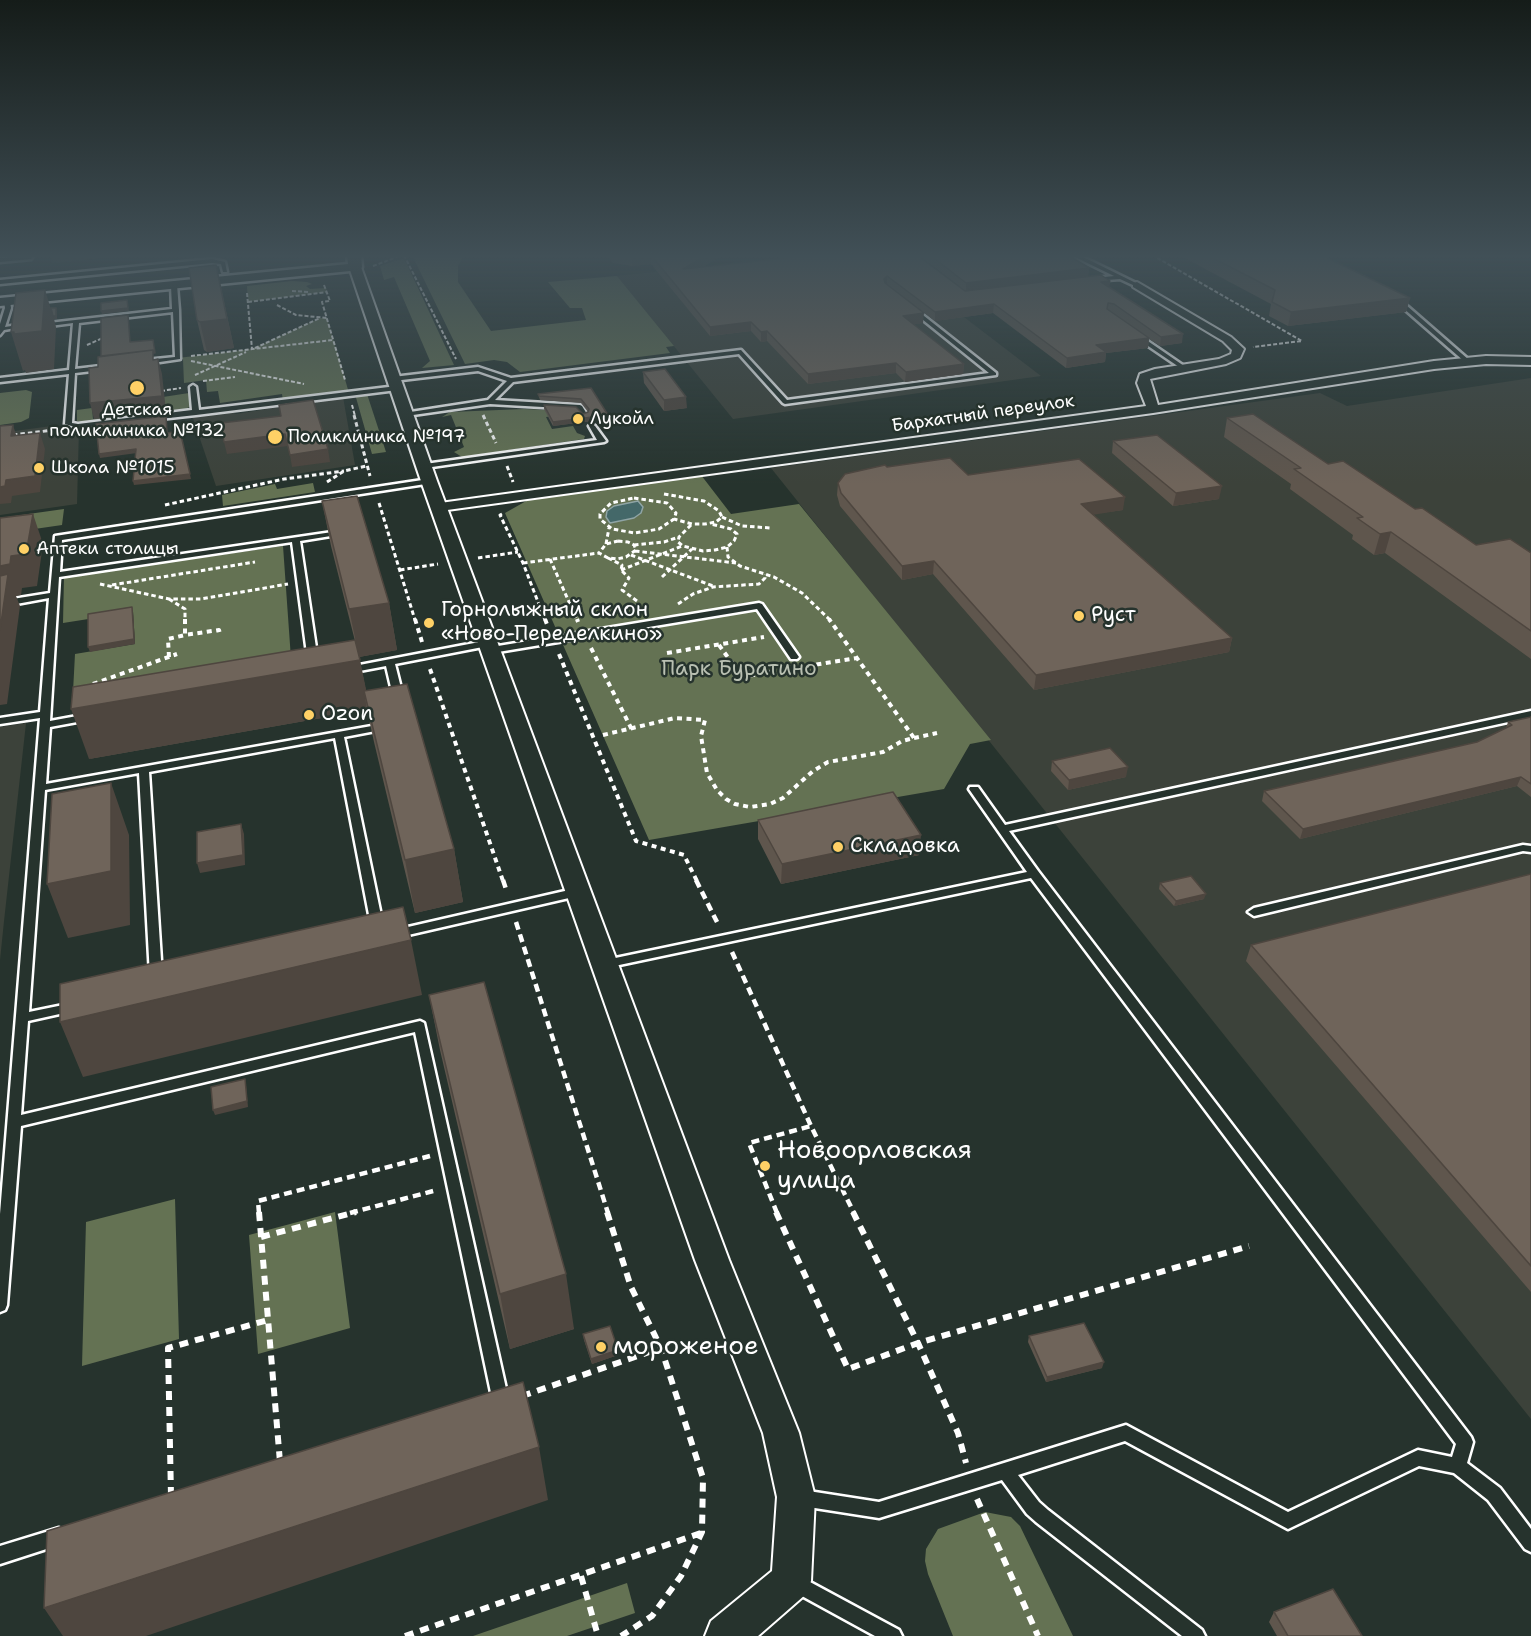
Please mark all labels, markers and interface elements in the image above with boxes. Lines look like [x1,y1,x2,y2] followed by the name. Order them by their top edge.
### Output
[128,379,146,397] marker: Детская поликлиника №132
[890,390,1076,438] street label: Бархатный переулок
[49,399,225,442] place label: Детская поликлиника №132
[590,408,654,430] place label: Лукойл
[571,412,585,426] marker: Лукойл
[288,426,465,448] place label: Поликлиника №197
[266,428,284,446] marker: Поликлиника №197
[51,457,175,479] place label: Школа №1015
[32,461,46,475] marker: Школа №1015
[36,538,179,560] place label: Аптеки столицы
[17,542,31,556] marker: Аптеки столицы
[441,598,662,648] place label: Горнолыжный склон «Ново-Переделкино»
[1091,603,1136,629] place label: Руст
[1072,609,1086,623] marker: Руст
[422,616,436,630] marker: Горнолыжный склон «Ново-Переделкино»
[661,657,817,683] park label: Парк Буратино
[321,702,373,728] place label: Ozon
[302,708,316,722] marker: Ozon
[850,834,960,860] place label: Складовка
[831,840,845,854] marker: Складовка
[777,1135,972,1196] place label: Новоорловская улица
[758,1159,772,1173] marker: Новоорловская улица
[613,1331,759,1363] place label: мороженое
[594,1340,608,1354] marker: мороженое

